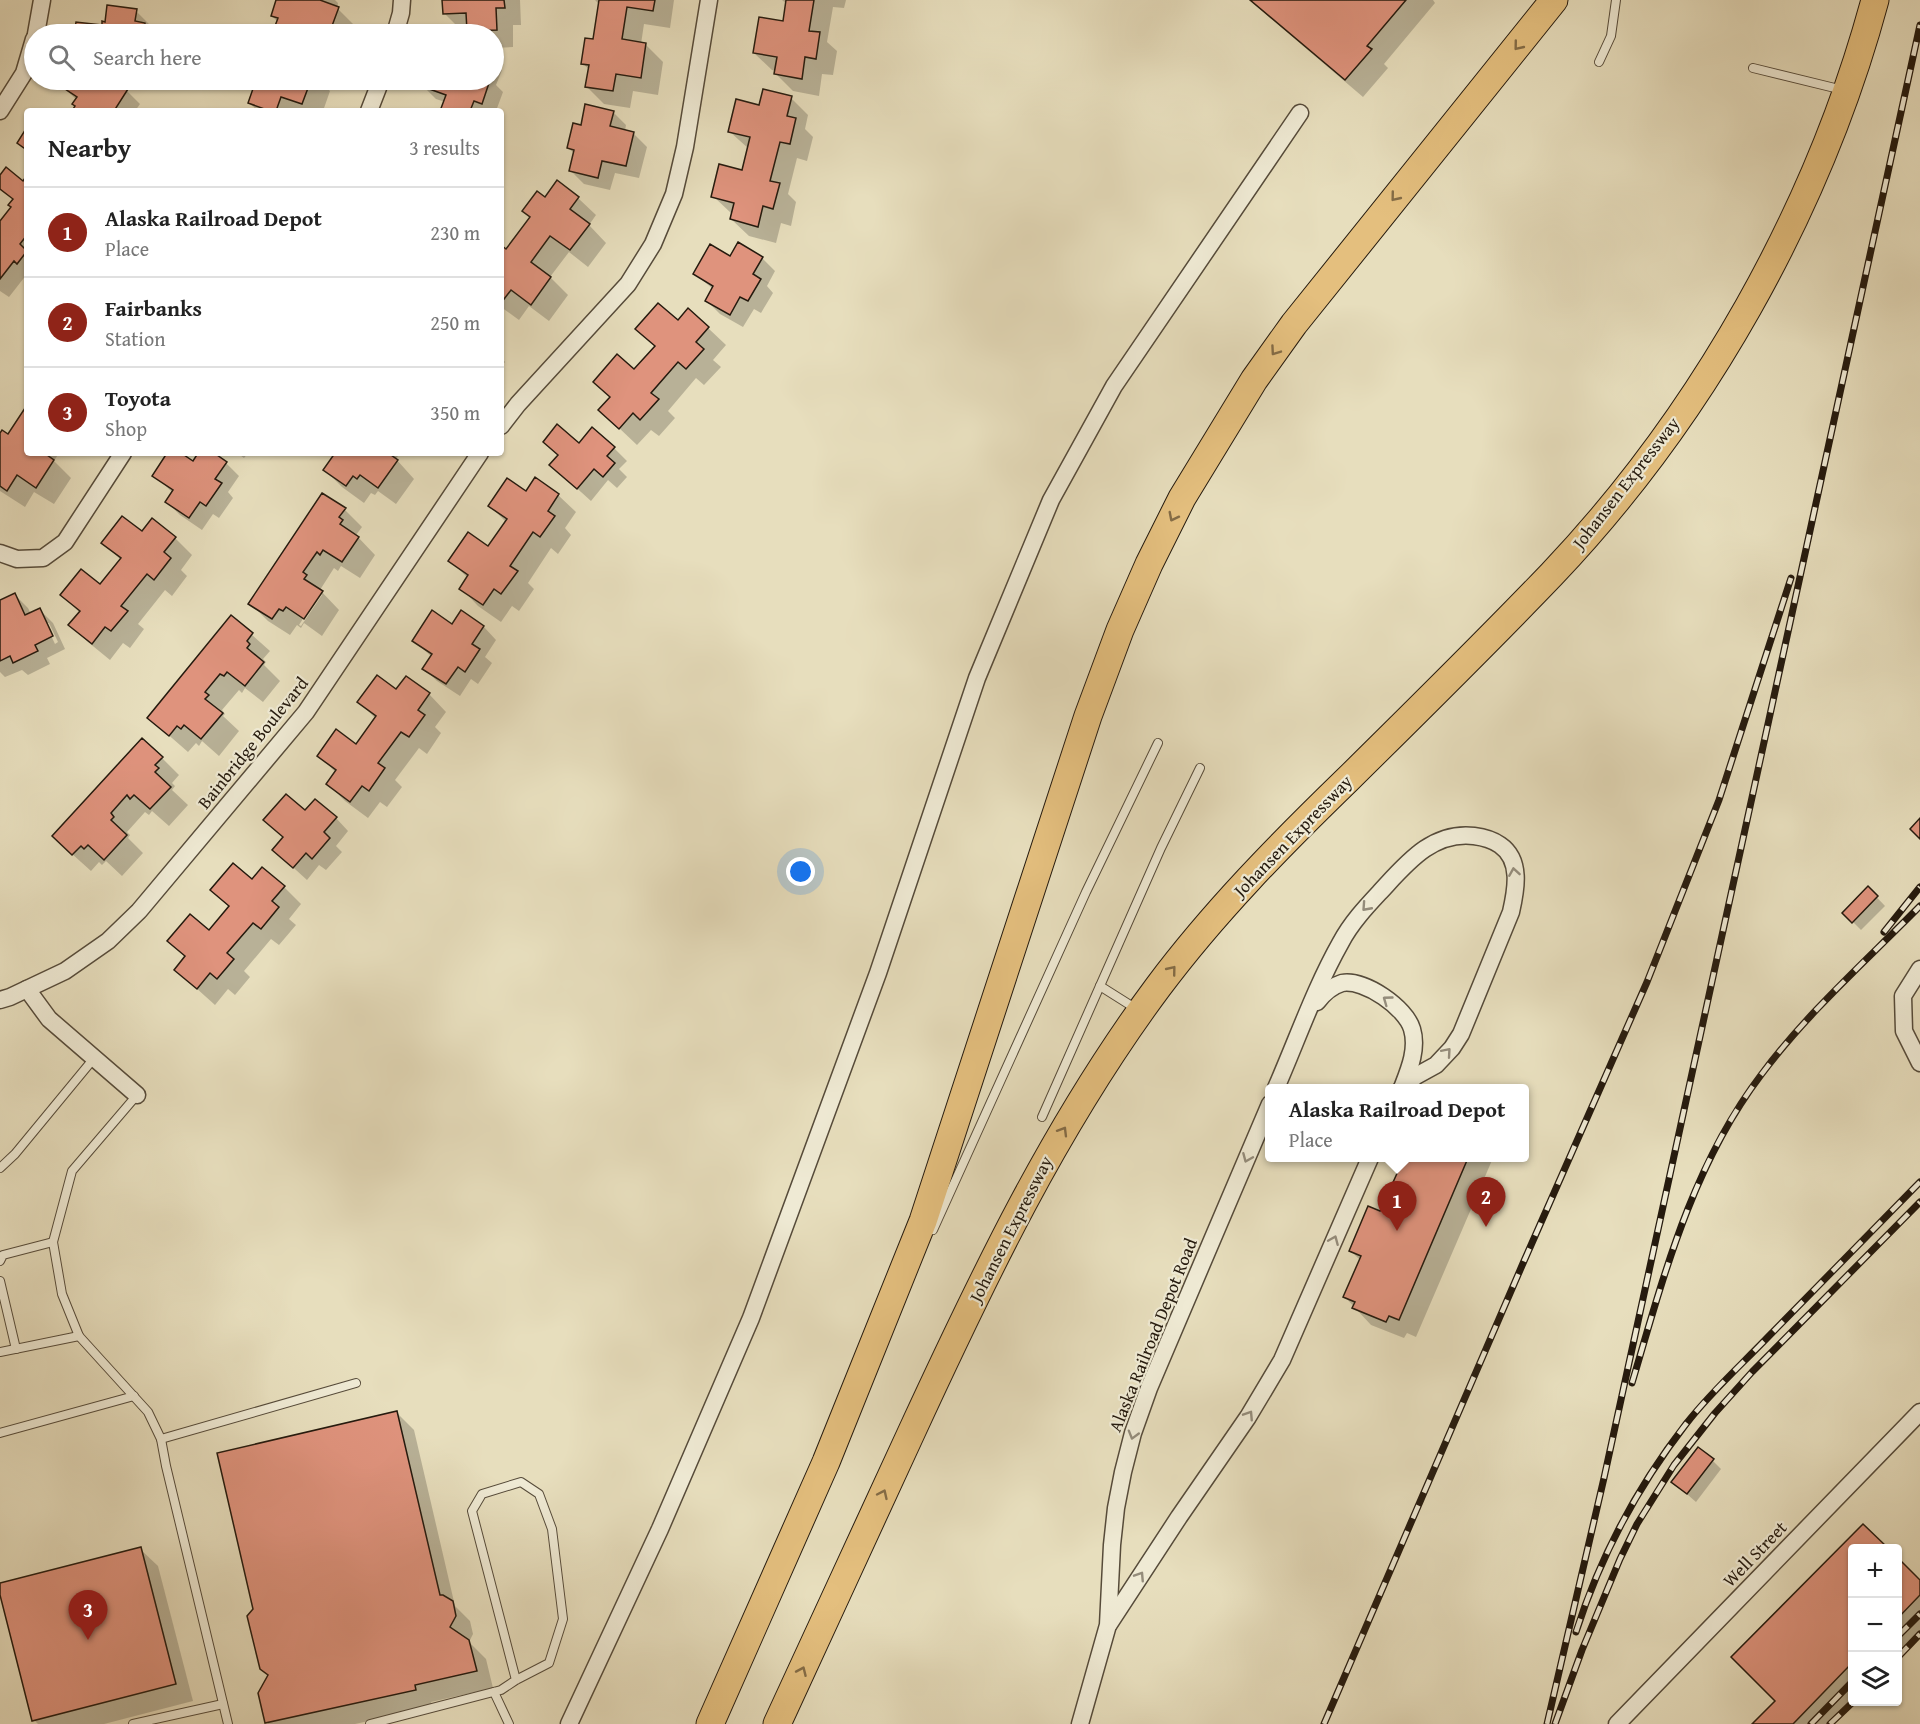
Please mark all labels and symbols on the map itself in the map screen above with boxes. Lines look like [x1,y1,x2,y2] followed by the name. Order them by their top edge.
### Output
[1514,39,1525,50] one-way arrow
[1392,191,1403,202] one-way arrow
[1271,344,1282,355] one-way arrow
[1564,411,1686,556] street label: Johansen Expressway
[1169,510,1180,521] one-way arrow
[191,670,315,815] street label: Bainbridge Boulevard
[1226,768,1358,904] street label: Johansen Expressway
[786,857,815,886] your location
[1508,867,1521,877] one-way arrow
[1363,900,1374,911] one-way arrow
[1165,965,1176,976] one-way arrow
[1383,996,1394,1007] one-way arrow
[1440,1048,1451,1059] one-way arrow
[1055,1127,1067,1137] one-way arrow
[961,1151,1059,1308] street label: Johansen Expressway
[1242,1152,1254,1163] one-way arrow
[1466,1178,1506,1227] pin: 2
[1378,1182,1416,1231] pin: 1
[1101,1233,1204,1436] street label: Alaska Railroad Depot Road
[1327,1235,1339,1246] one-way arrow
[1242,1410,1253,1421] one-way arrow
[1128,1429,1140,1440] one-way arrow
[876,1489,888,1500] one-way arrow
[1716,1514,1794,1593] street label: Well Street
[1133,1572,1144,1583] one-way arrow
[68,1590,107,1640] pin: 3
[794,1666,806,1677] one-way arrow

